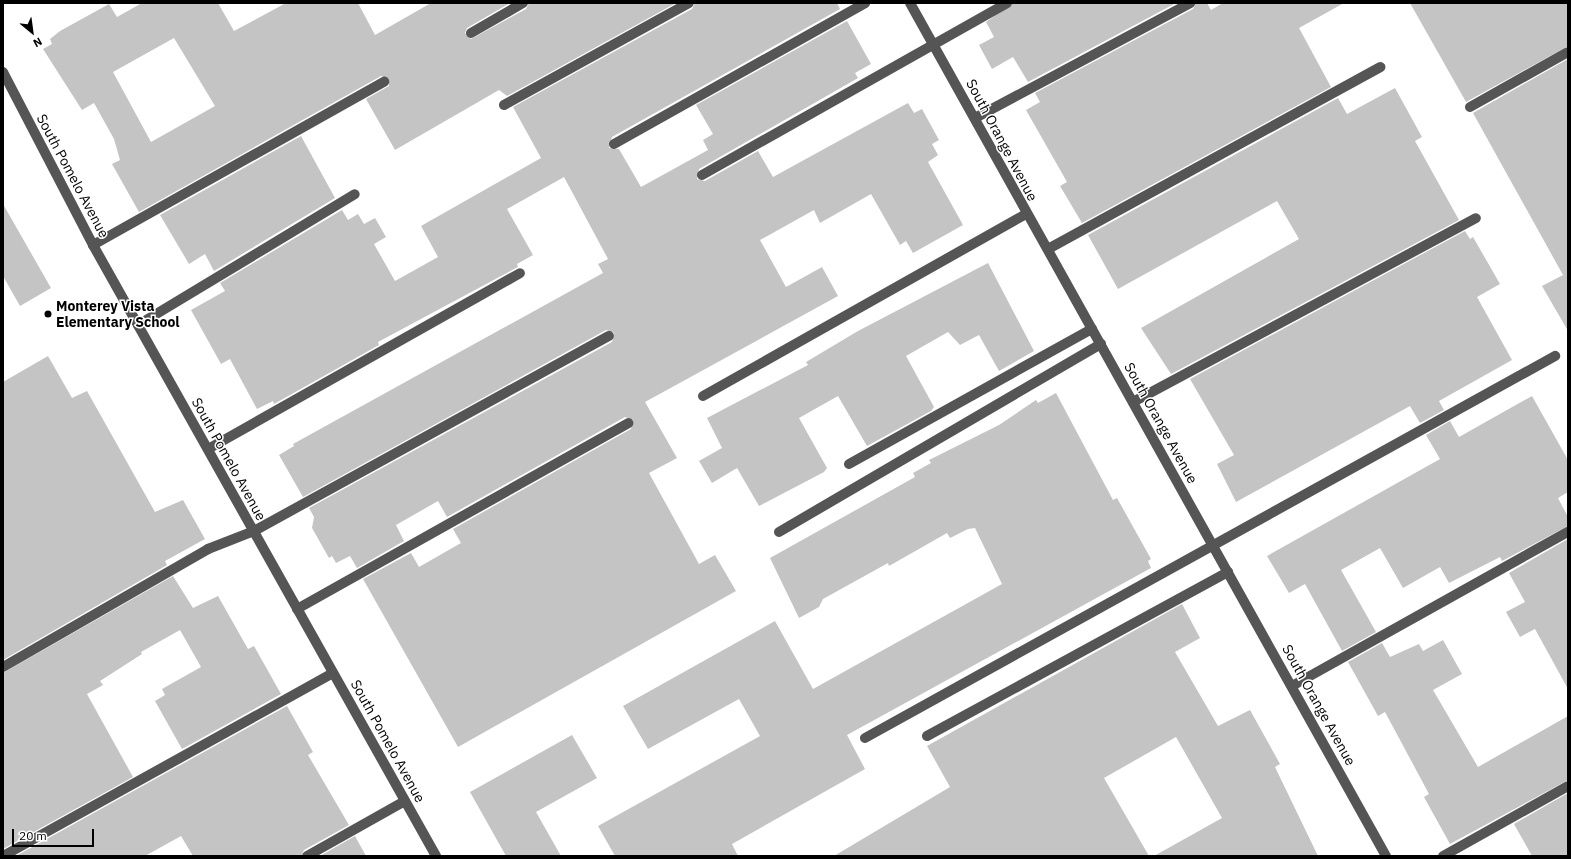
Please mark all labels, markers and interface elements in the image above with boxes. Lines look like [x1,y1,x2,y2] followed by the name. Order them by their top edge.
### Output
[12,12,52,52] north arrow
[31,34,45,51] text: N
[963,76,1041,204] street label: South Orange Avenue
[33,111,113,241] street label: South Pomelo Avenue
[56,298,180,330] place label: Monterey Vista Elementary School
[43,309,53,319] marker: Monterey Vista Elementary School
[1121,360,1201,486] street label: South Orange Avenue
[188,395,270,523] street label: South Pomelo Avenue
[1279,642,1359,768] street label: South Orange Avenue
[347,677,429,805] street label: South Pomelo Avenue
[14,821,96,847] scale bar
[19,828,47,843] text: 20 m

